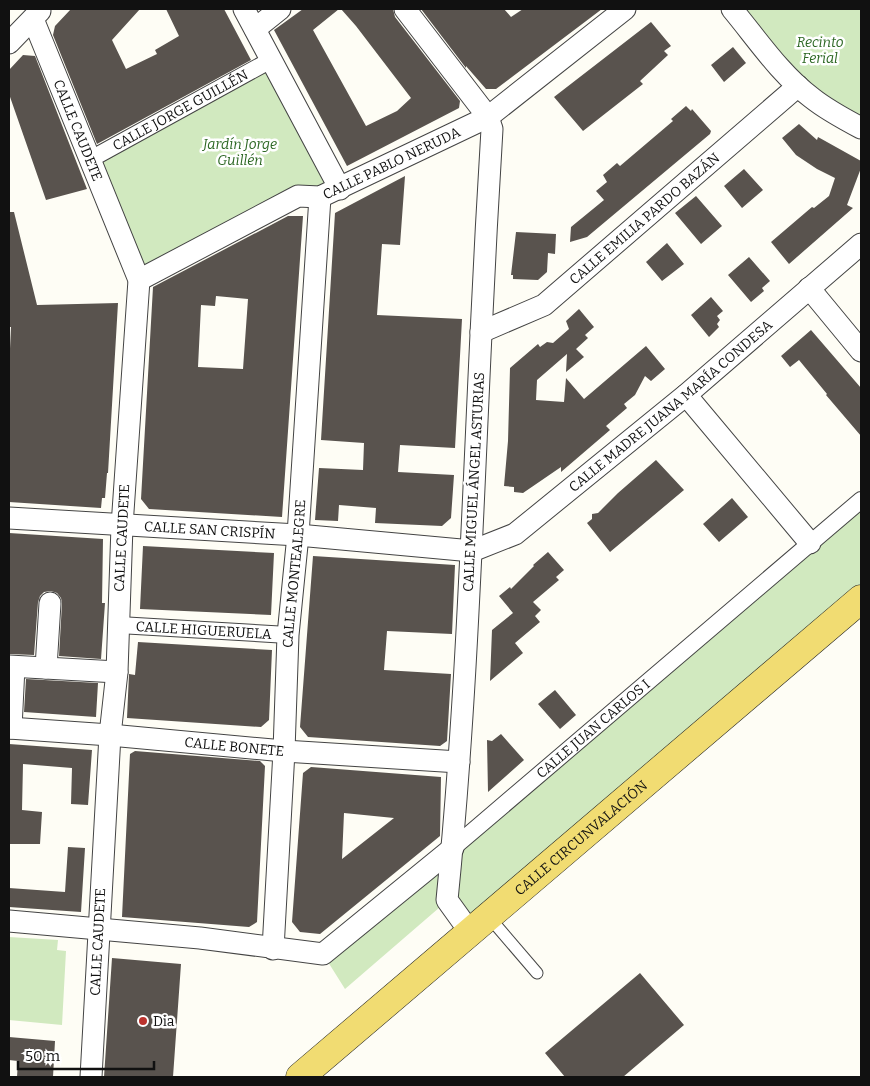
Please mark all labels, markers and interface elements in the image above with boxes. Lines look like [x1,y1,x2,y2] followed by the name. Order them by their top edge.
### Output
[796,34,844,67] park label: Recinto Ferial
[109,66,251,154] street label: CALLE JORGE GUILLÉN
[50,77,106,183] street label: CALLE CAUDETE
[320,123,463,203] street label: CALLE PABLO NERUDA
[201,136,277,169] park label: Jardín Jorge Guillén
[566,149,723,288] street label: CALLE EMILIA PARDO BAZÁN
[565,316,776,495] street label: CALLE MADRE JUANA MARÍA CONDESA
[459,372,488,592] street label: CALLE MIGUEL ÁNGEL ASTURIAS
[111,484,133,592] street label: CALLE CAUDETE
[279,499,309,648] street label: CALLE MONTEALEGRE
[143,517,276,542] street label: CALLE SAN CRISPÍN
[135,618,272,643] street label: CALLE HIGUERUELA
[533,675,653,782] street label: CALLE JUAN CARLOS I
[184,733,285,759] street label: CALLE BONETE
[511,776,651,899] street label: CALLE CIRCUNVALACIÓN
[87,888,109,996] street label: CALLE CAUDETE
[153,1013,175,1030] place label: Dia
[137,1015,149,1027] marker: Dia
[18,1038,154,1070] scale bar
[25,1047,61,1065] text: 50 m

